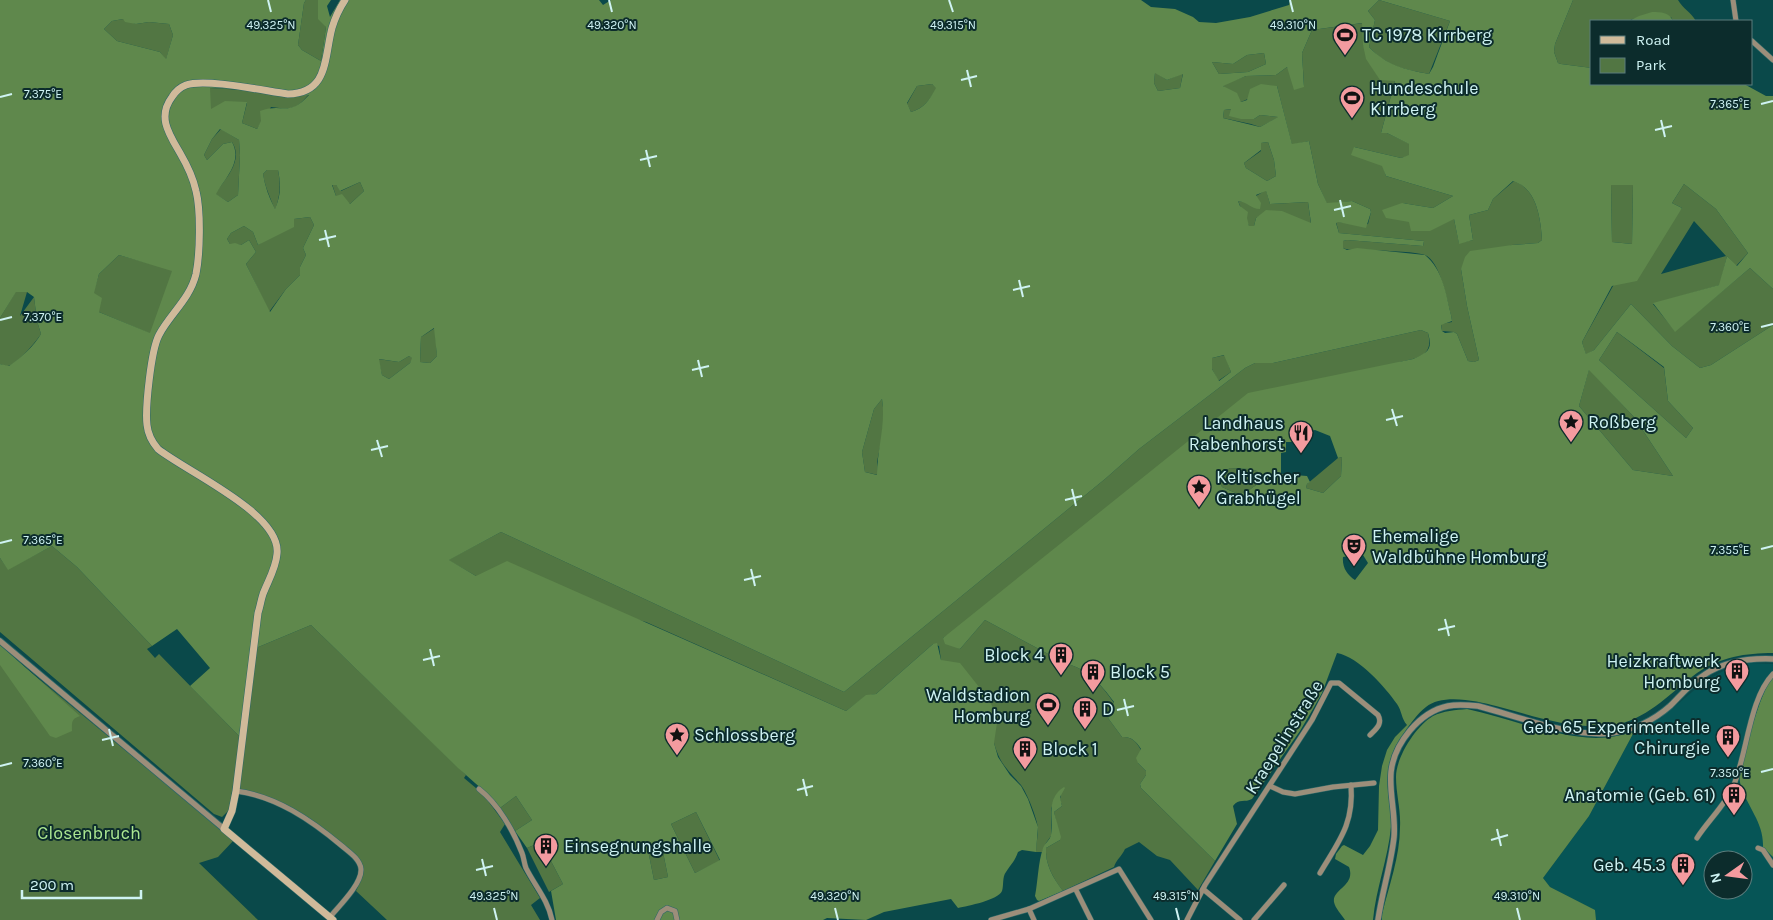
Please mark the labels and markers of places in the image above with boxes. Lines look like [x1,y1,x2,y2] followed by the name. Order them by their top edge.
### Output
[1332,22,1358,56] sports icon: TC 1978 Kirrberg
[1362,24,1492,46] place label: TC 1978 Kirrberg
[1370,77,1479,120] place label: Hundeschule Kirrberg
[1339,85,1365,119] sports icon: Hundeschule Kirrberg
[1558,409,1584,443] place icon: Roßberg
[1588,411,1656,433] place label: Roßberg
[1189,412,1284,455] place label: Landhaus Rabenhorst
[1288,420,1314,454] restaurant icon: Landhaus Rabenhorst
[1216,466,1301,509] place label: Keltischer Grabhügel
[1186,474,1212,508] place icon: Keltischer Grabhügel
[1372,525,1547,568] place label: Ehemalige Waldbühne Homburg
[1341,533,1367,567] theatre icon: Ehemalige Waldbühne Homburg
[1048,642,1074,676] building icon: Block 4
[984,644,1044,666] place label: Block 4
[1606,650,1720,693] place label: Heizkraftwerk Homburg
[1724,658,1750,692] building icon: Heizkraftwerk Homburg
[1080,659,1106,693] building icon: Block 5
[1110,661,1170,683] place label: Block 5
[926,684,1030,727] place label: Waldstadion Homburg
[1035,692,1061,726] sports icon: Waldstadion Homburg
[1072,696,1098,730] building icon: D
[1102,698,1114,720] place label: D
[1523,716,1710,759] place label: Geb. 65 Experimentelle Chirurgie
[664,722,690,756] place icon: Schlossberg
[694,724,795,746] place label: Schlossberg
[1715,724,1741,758] building icon: Geb. 65 Experimentelle Chirurgie
[1012,736,1038,770] building icon: Block 1
[1042,738,1098,760] place label: Block 1
[1721,782,1747,816] building icon: Anatomie (Geb. 61)
[1565,784,1716,806] place label: Anatomie (Geb. 61)
[533,833,559,867] building icon: Einsegnungshalle
[564,835,712,857] place label: Einsegnungshalle
[1670,852,1696,886] building icon: Geb. 45.3
[1593,854,1666,876] place label: Geb. 45.3

